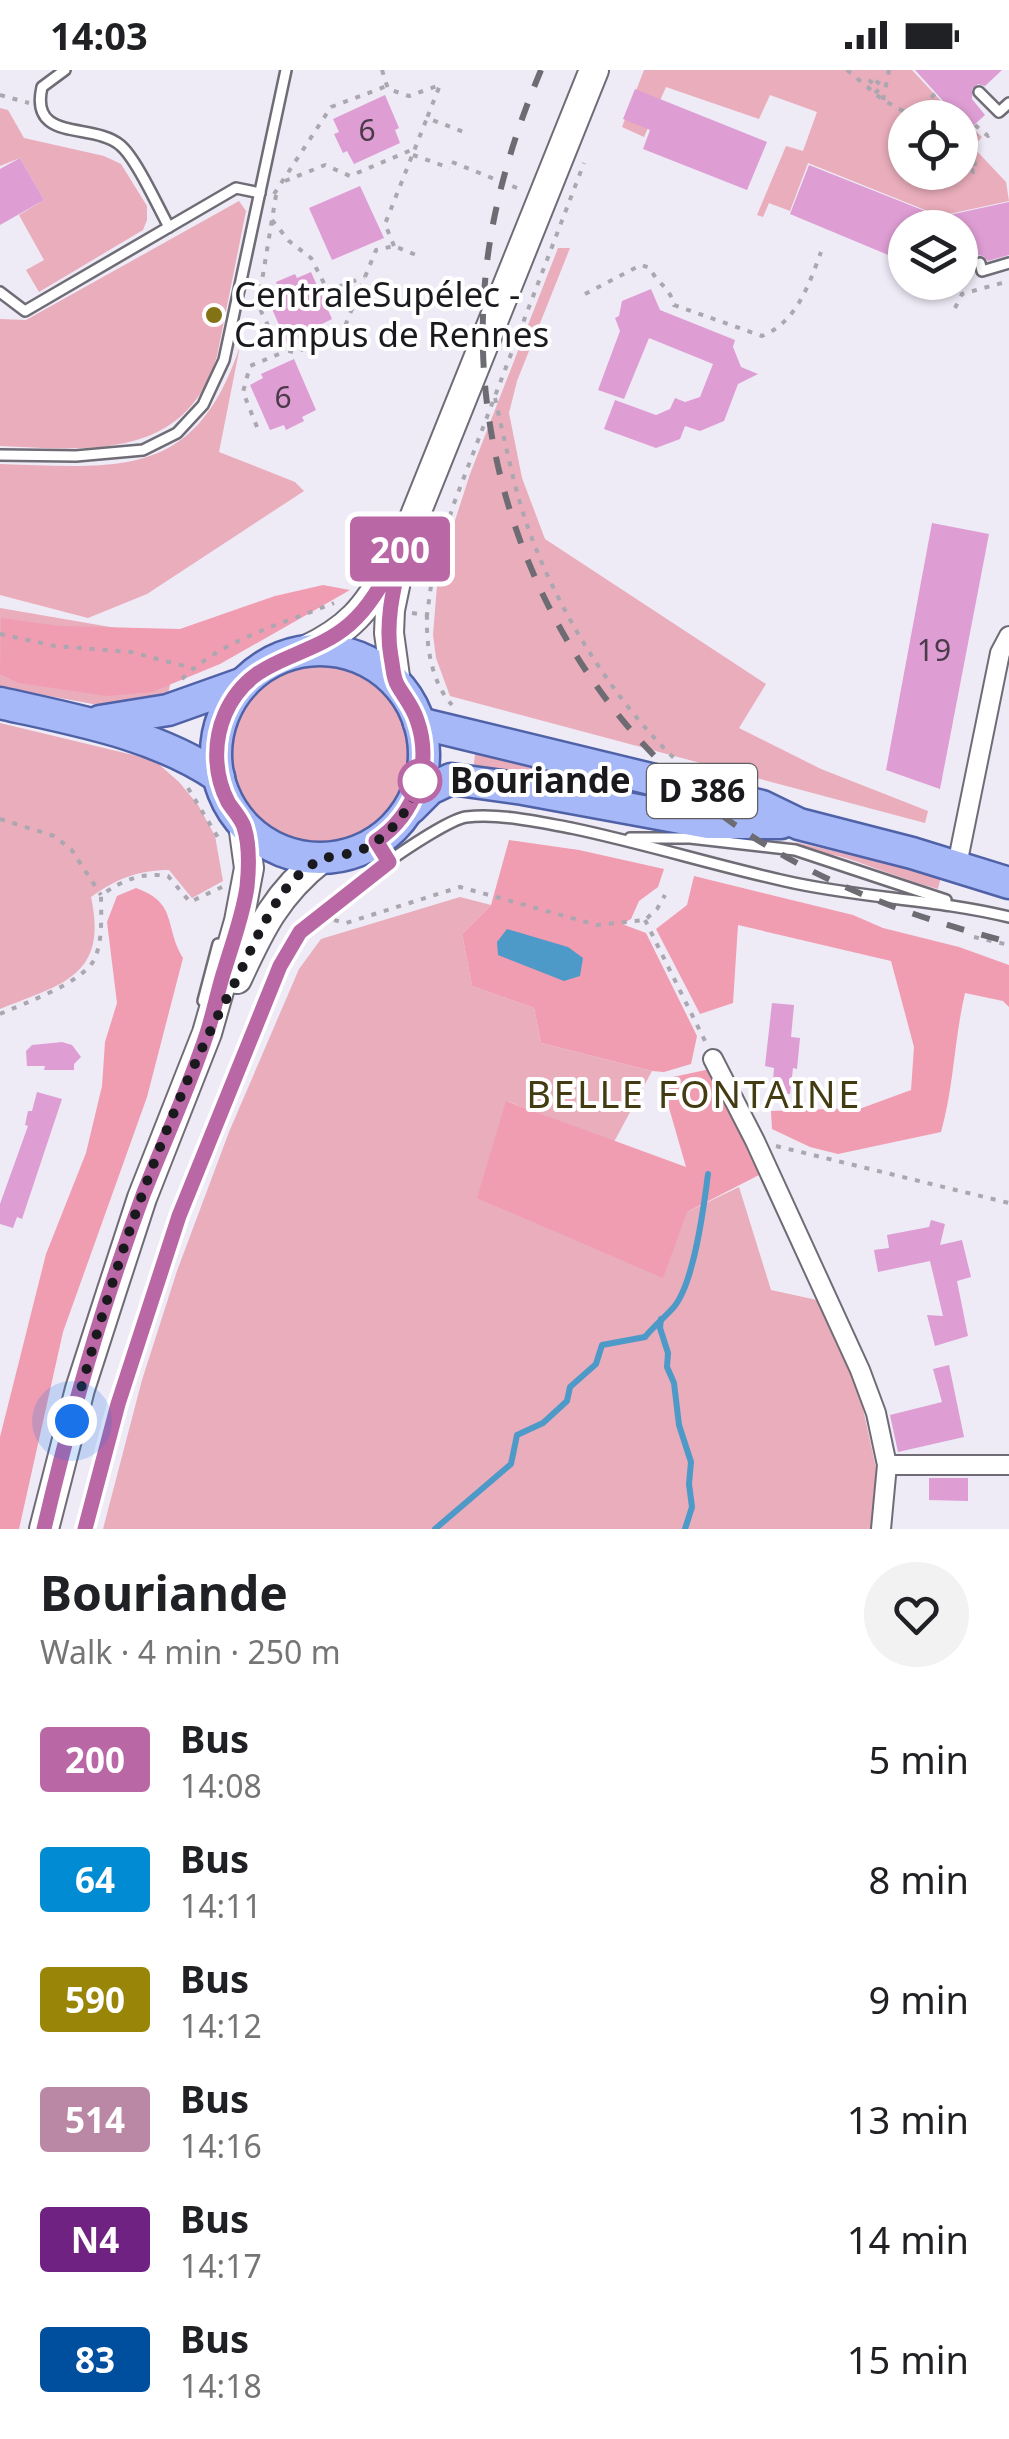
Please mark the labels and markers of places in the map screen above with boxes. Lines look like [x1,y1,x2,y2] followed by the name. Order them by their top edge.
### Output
[234,270,549,357] place label: CentraleSupélec - Campus de Rennes
[203,304,225,326] marker: CentraleSupélec - Campus de Rennes
[450,756,631,803] place label: Bouriande
[399,760,441,802] marker: Bouriande

